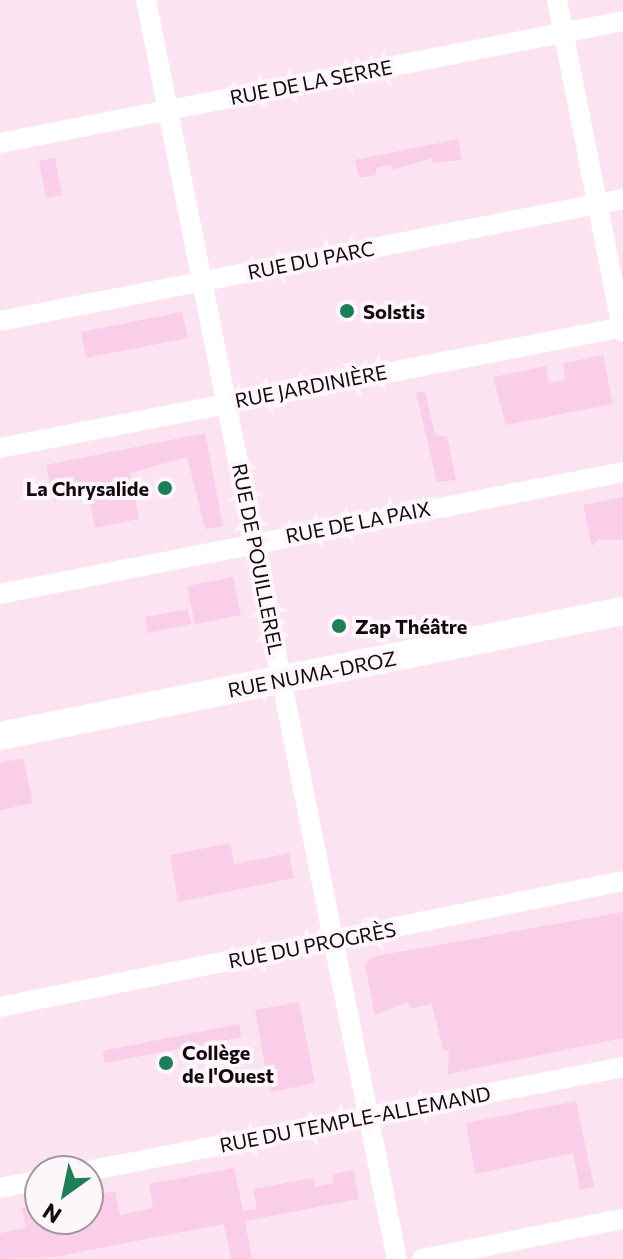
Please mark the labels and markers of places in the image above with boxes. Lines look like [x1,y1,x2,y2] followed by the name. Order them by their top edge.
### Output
[363,299,425,323] place label: Solstis
[338,302,356,320] marker: Solstis
[26,476,149,500] place label: La Chrysalide
[156,479,174,497] marker: La Chrysalide
[355,614,467,638] place label: Zap Théâtre
[330,617,348,635] marker: Zap Théâtre
[182,1040,274,1087] place label: Collège de l'Ouest
[157,1054,175,1072] marker: Collège de l'Ouest

